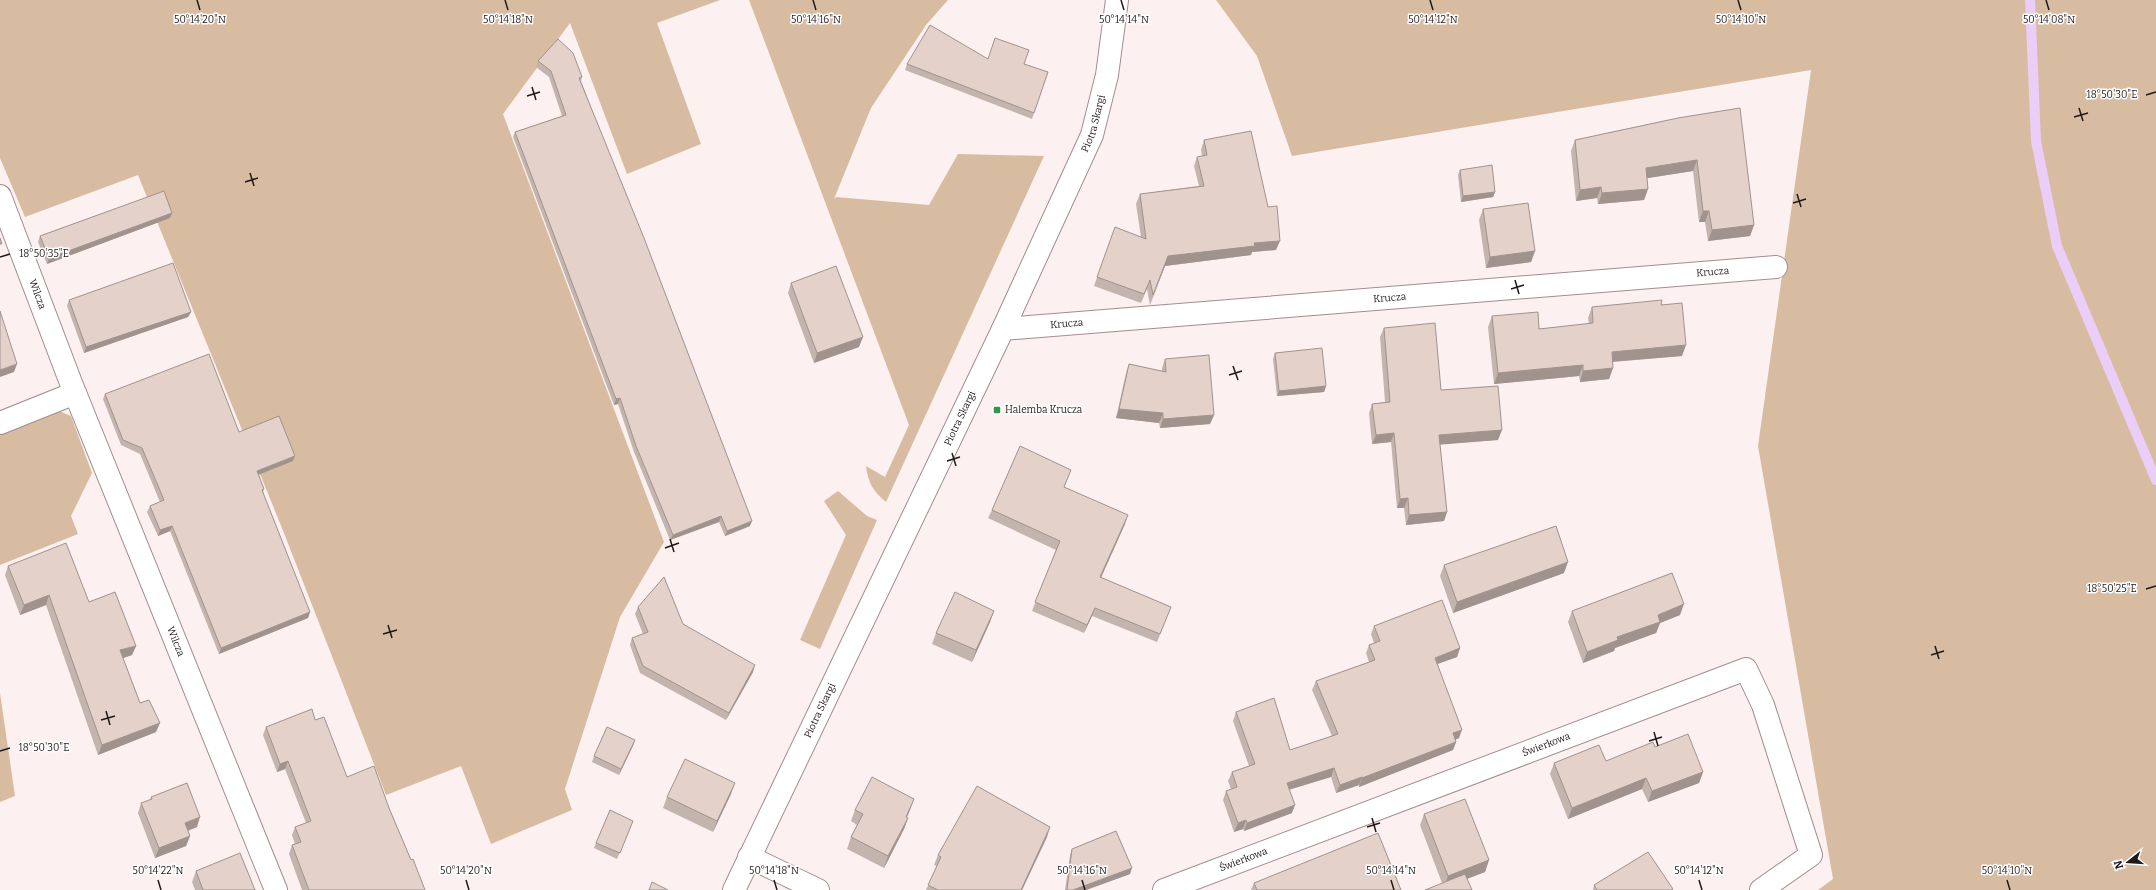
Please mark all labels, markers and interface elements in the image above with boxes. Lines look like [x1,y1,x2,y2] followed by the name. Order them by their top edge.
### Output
[174,14,226,26] text: 50°14'20"N
[483,14,533,26] text: 50°14'18"N
[791,14,841,26] text: 50°14'16"N
[1099,14,1149,26] text: 50°14'14"N
[1408,14,1458,26] text: 50°14'12"N
[1716,14,1766,26] text: 50°14'10"N
[2023,14,2075,26] text: 50°14'08"N
[2087,89,2137,101] text: 18°50'30"E
[1079,94,1108,154] street label: Piotra Skargi
[19,248,69,260] text: 18°50'35"E
[1696,265,1730,279] street label: Krucza
[26,277,49,311] street label: Wilcza
[1373,291,1407,305] street label: Krucza
[1050,317,1084,331] street label: Krucza
[942,389,978,448] street label: Piotra Skargi
[1005,404,1083,416] place label: Halemba Krucza
[992,405,1002,415] marker: Halemba Krucza
[2087,583,2137,595] text: 18°50'25"E
[164,625,187,659] street label: Wilcza
[802,681,838,740] street label: Piotra Skargi
[1520,730,1573,759] street label: Świerkowa
[19,742,69,754] text: 18°50'30"E
[2108,842,2148,882] north arrow
[1217,845,1270,874] street label: Świerkowa
[2111,858,2126,871] text: N
[133,865,184,877] text: 50°14'22"N
[440,865,492,877] text: 50°14'20"N
[749,865,799,877] text: 50°14'18"N
[1057,865,1107,877] text: 50°14'16"N
[1366,865,1416,877] text: 50°14'14"N
[1674,865,1724,877] text: 50°14'12"N
[1982,865,2032,877] text: 50°14'10"N

